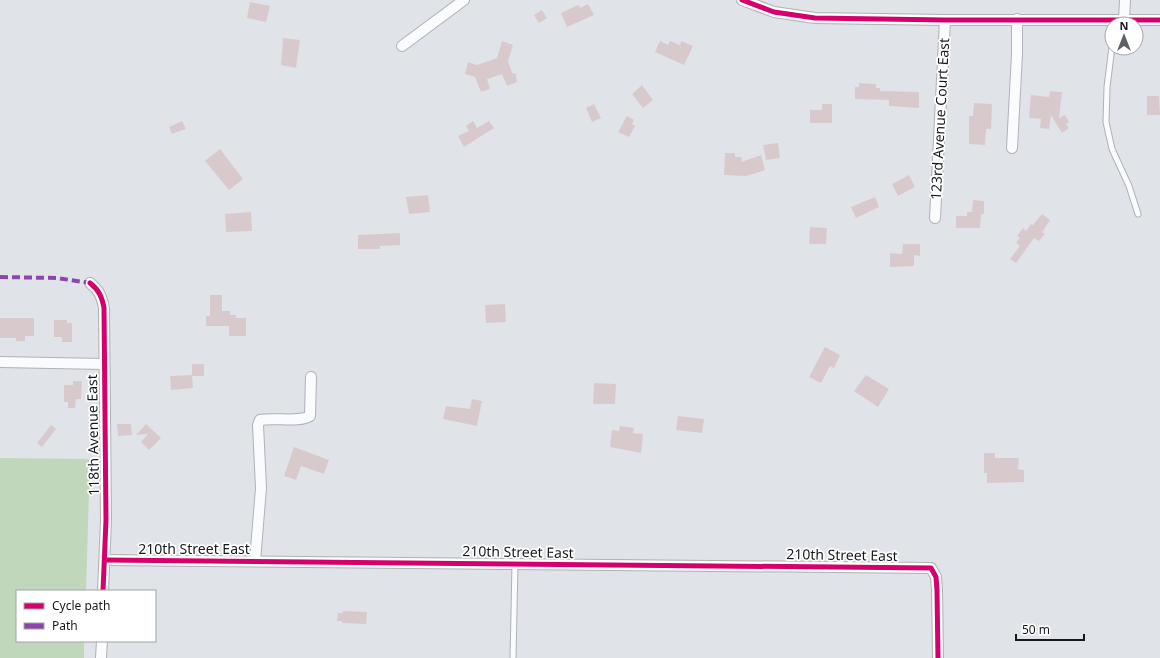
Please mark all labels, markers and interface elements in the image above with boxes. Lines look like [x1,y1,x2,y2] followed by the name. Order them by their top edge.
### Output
[1104,16,1144,56] north arrow
[1120,18,1128,33] text: N
[926,37,953,201] street label: 123rd Avenue Court East
[82,374,103,496] street label: 118th Avenue East
[138,539,250,558] street label: 210th Street East
[462,541,574,562] street label: 210th Street East
[786,544,898,565] street label: 210th Street East
[16,590,156,642] legend
[52,597,110,614] text: Cycle path
[1016,616,1084,642] scale bar
[52,617,78,634] text: Path
[1022,621,1050,638] text: 50 m

